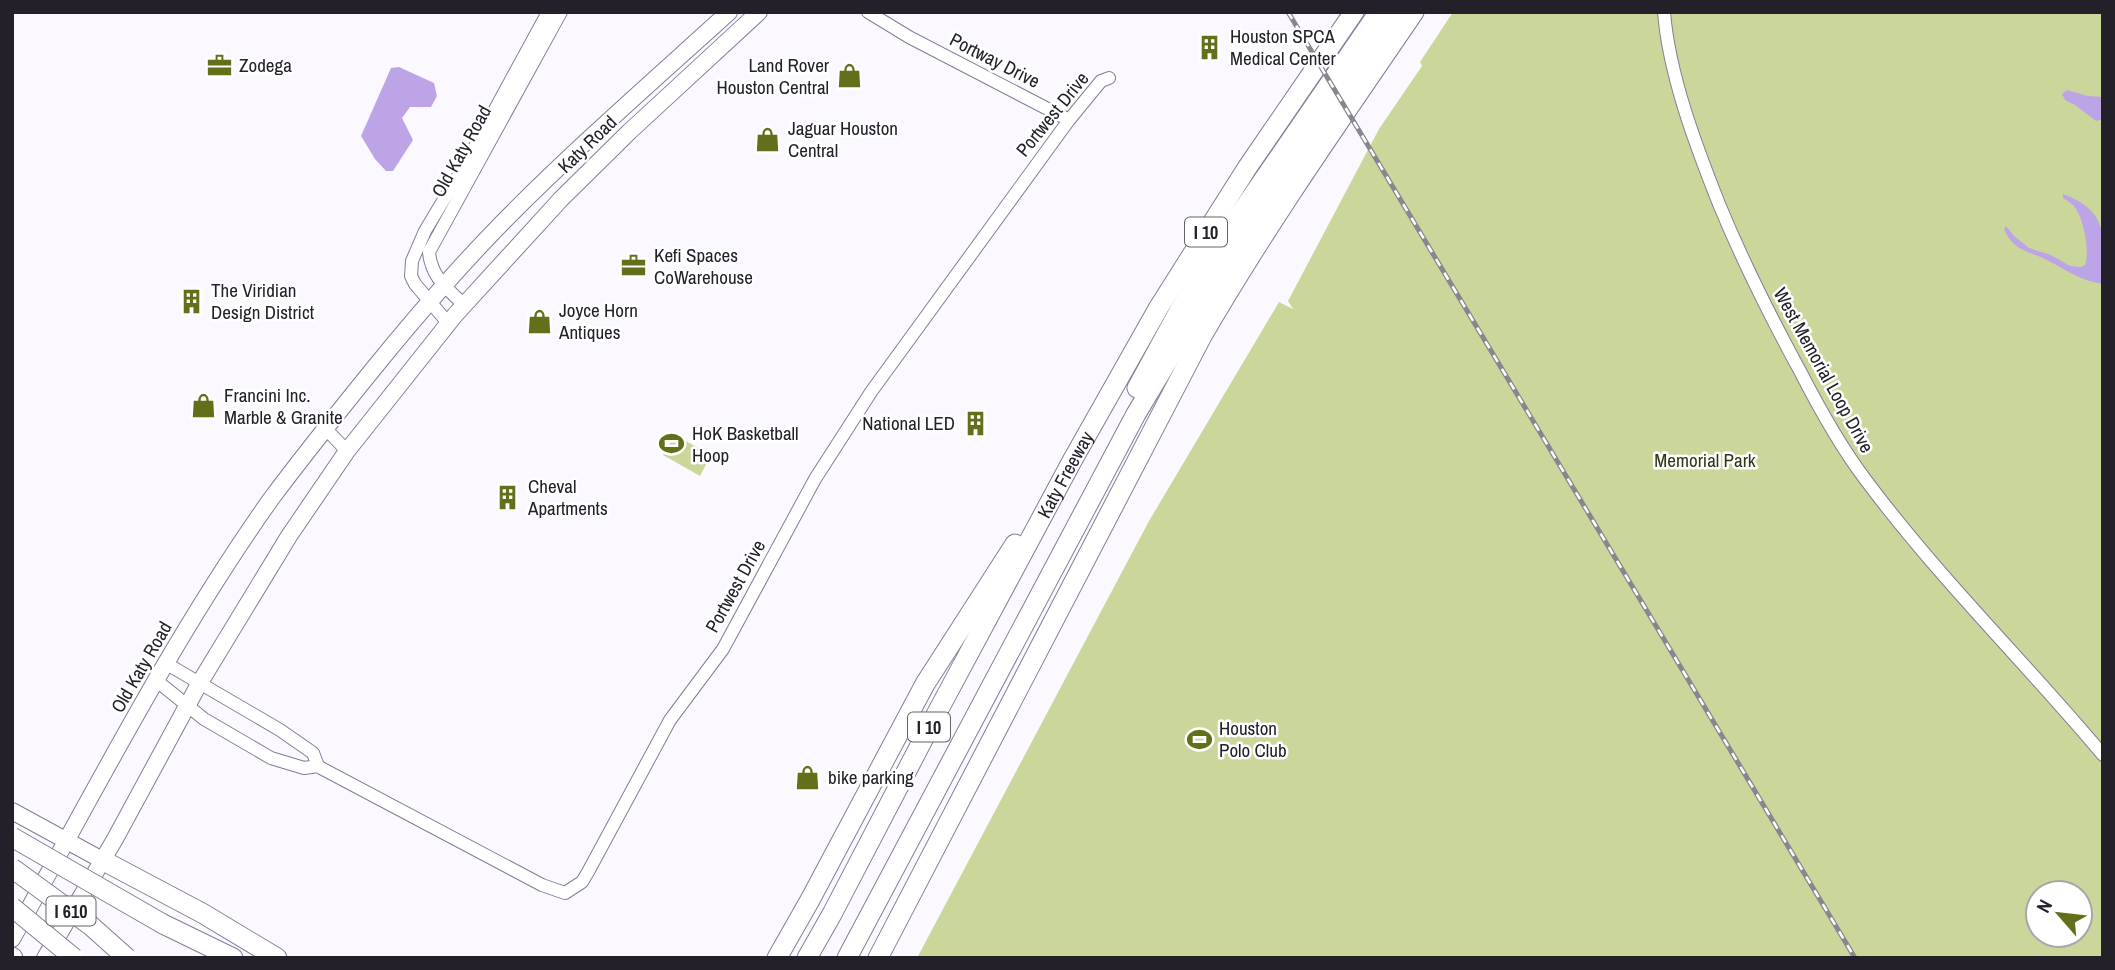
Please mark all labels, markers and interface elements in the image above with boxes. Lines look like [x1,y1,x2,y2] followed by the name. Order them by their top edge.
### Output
[1230,23,1336,71] place label: Houston SPCA Medical Center
[946,26,1044,94] street label: Portway Drive
[1196,33,1224,61] building icon: Houston SPCA Medical Center
[205,51,233,79] office icon: Zodega
[239,52,292,78] place label: Zodega
[716,52,830,100] place label: Land Rover Houston Central
[835,62,863,90] shop icon: Land Rover Houston Central
[1010,66,1094,162] street label: Portwest Drive
[425,100,497,202] street label: Old Katy Road
[552,109,622,179] street label: Katy Road
[788,115,898,163] place label: Jaguar Houston Central
[754,125,782,153] shop icon: Jaguar Houston Central
[1185,218,1227,246] road number: I 10
[654,242,753,290] place label: Kefi Spaces CoWarehouse
[620,252,648,280] office icon: Kefi Spaces CoWarehouse
[211,277,315,325] place label: The Viridian Design District
[1768,283,1880,457] street label: West Memorial Loop Drive
[177,287,205,315] building icon: The Viridian Design District
[558,297,638,345] place label: Joyce Horn Antiques
[525,307,553,335] shop icon: Joyce Horn Antiques
[224,382,343,430] place label: Francini Inc. Marble & Granite
[190,392,218,420] shop icon: Francini Inc. Marble & Granite
[961,409,989,437] building icon: National LED
[862,410,955,436] place label: National LED
[692,420,799,468] place label: HoK Basketball Hoop
[1031,426,1099,523] street label: Katy Freeway
[658,430,686,458] sports icon: HoK Basketball Hoop
[1654,447,1756,473] park label: Memorial Park
[527,473,608,521] place label: Cheval Apartments
[494,483,522,511] building icon: Cheval Apartments
[699,535,771,637] street label: Portwest Drive
[104,617,178,717] street label: Old Katy Road
[908,712,950,742] road number: I 10
[1219,715,1287,763] place label: Houston Polo Club
[1185,725,1213,753] sports icon: Houston Polo Club
[794,763,822,791] shop icon: bike parking
[828,764,914,790] place label: bike parking
[2024,879,2094,949] north arrow
[2030,895,2058,917] text: N
[46,896,96,926] road number: I 610

